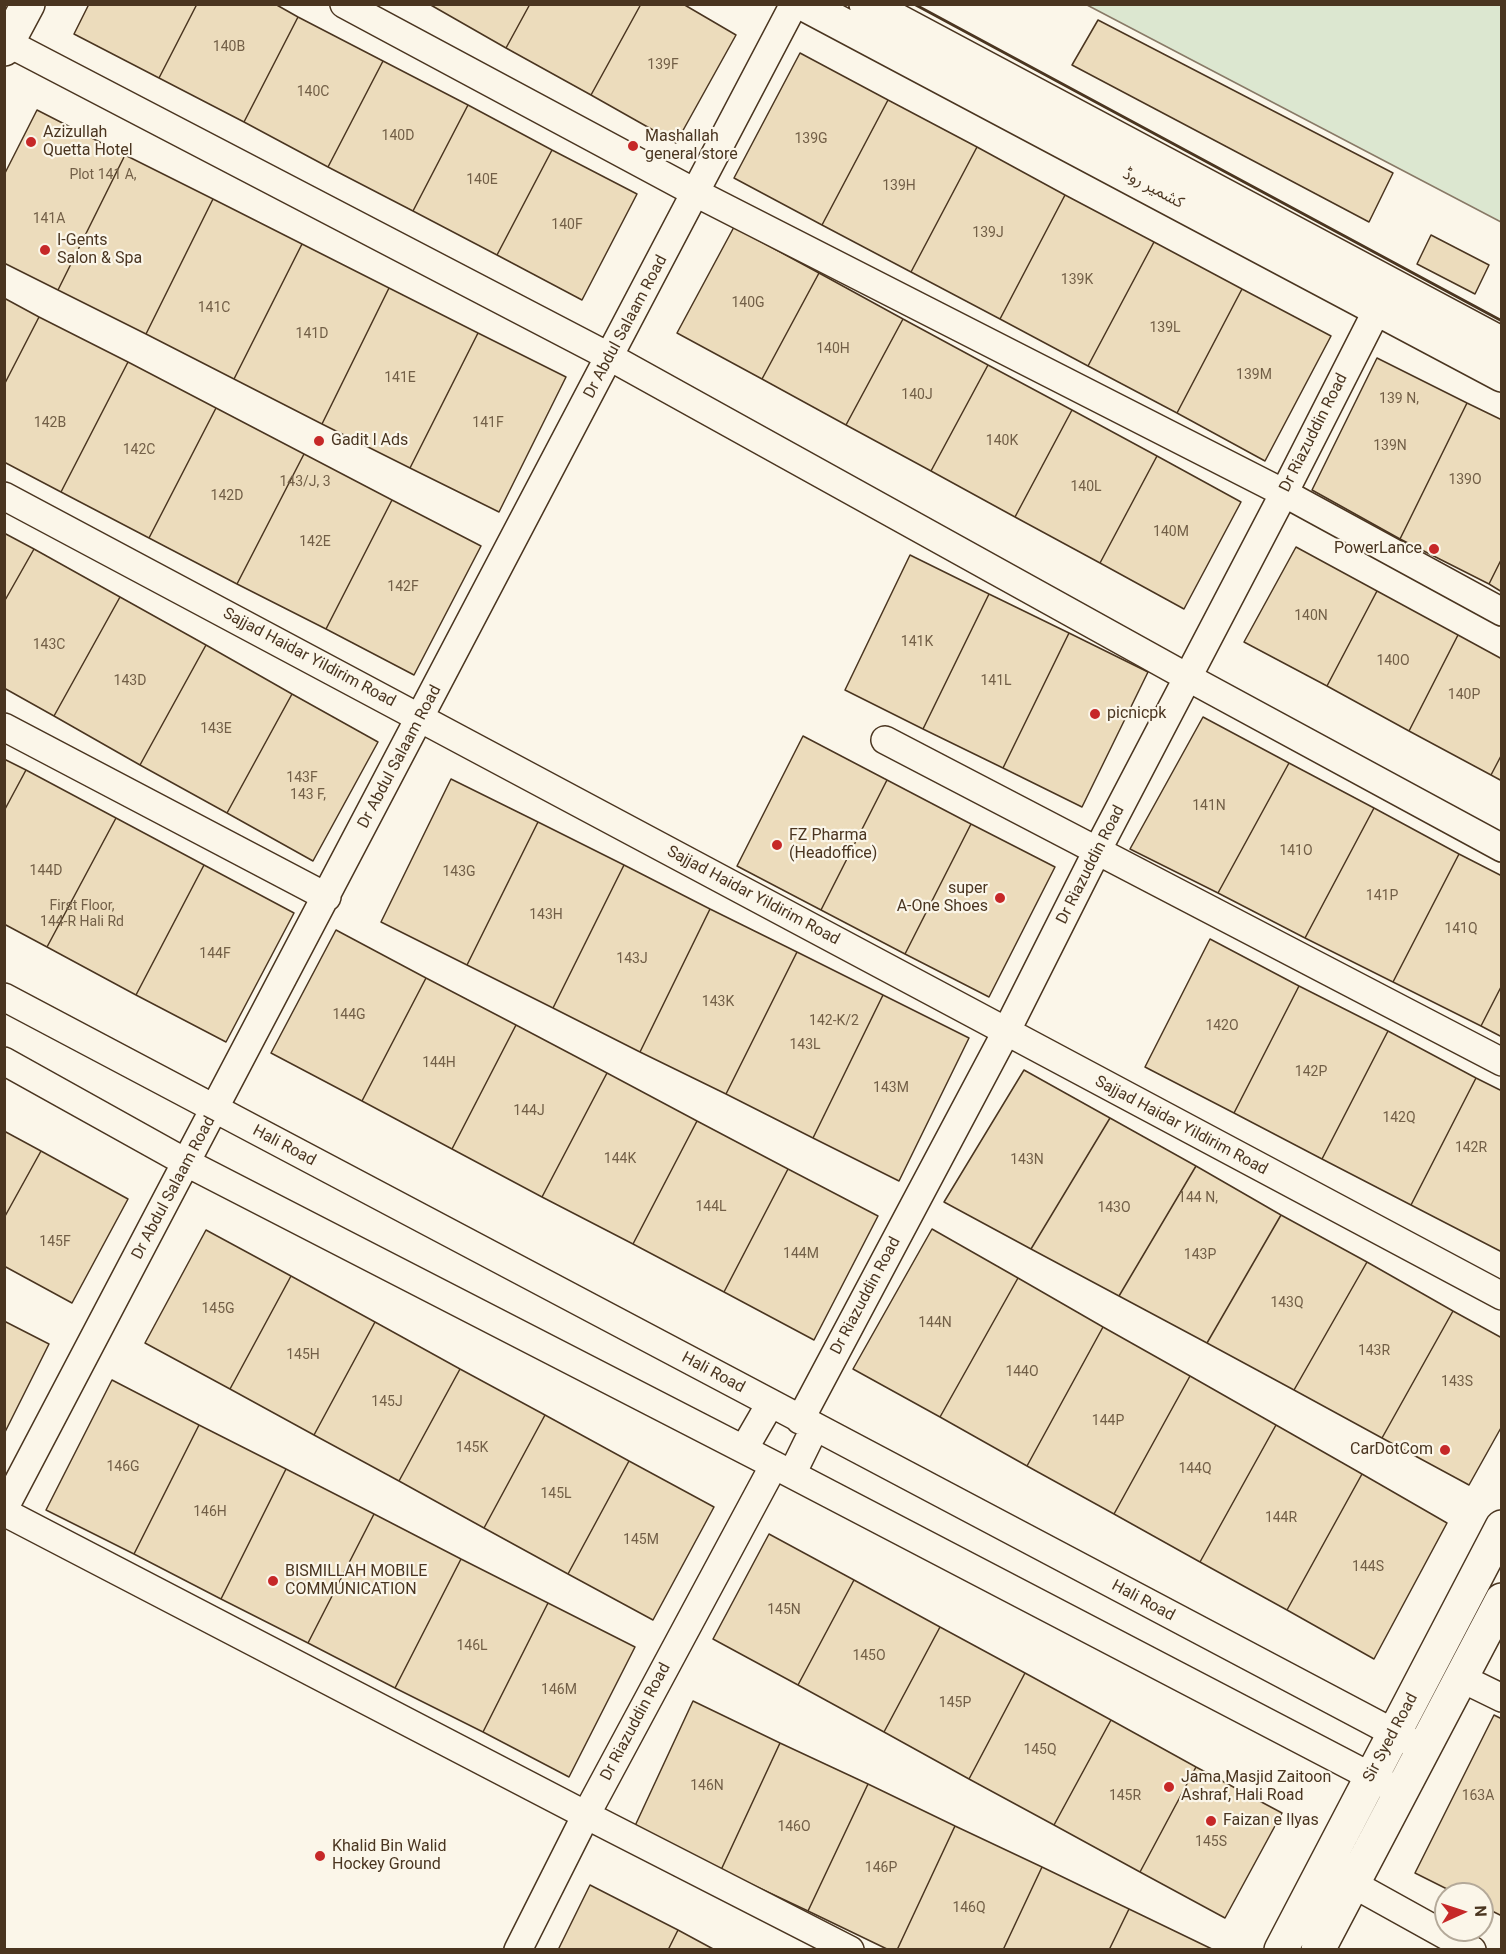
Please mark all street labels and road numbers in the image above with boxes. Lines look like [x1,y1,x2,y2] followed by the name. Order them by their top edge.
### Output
[1119,165,1187,213] street label: کشمیر روڈ
[580,252,672,402] street label: Dr Abdul Salaam Road
[1276,370,1352,496] street label: Dr Riazuddin Road
[219,604,399,712] street label: Sajjad Haidar Yildirim Road
[354,682,446,832] street label: Dr Abdul Salaam Road
[1053,802,1129,928] street label: Dr Riazuddin Road
[663,842,843,950] street label: Sajjad Haidar Yildirim Road
[1091,1072,1271,1180] street label: Sajjad Haidar Yildirim Road
[128,1113,220,1263] street label: Dr Abdul Salaam Road
[249,1121,319,1171] street label: Hali Road
[827,1234,905,1358] street label: Dr Riazuddin Road
[678,1348,748,1398] street label: Hali Road
[1108,1576,1178,1626] street label: Hali Road
[597,1660,675,1784] street label: Dr Riazuddin Road
[1360,1690,1422,1786] street label: Sir Syed Road

